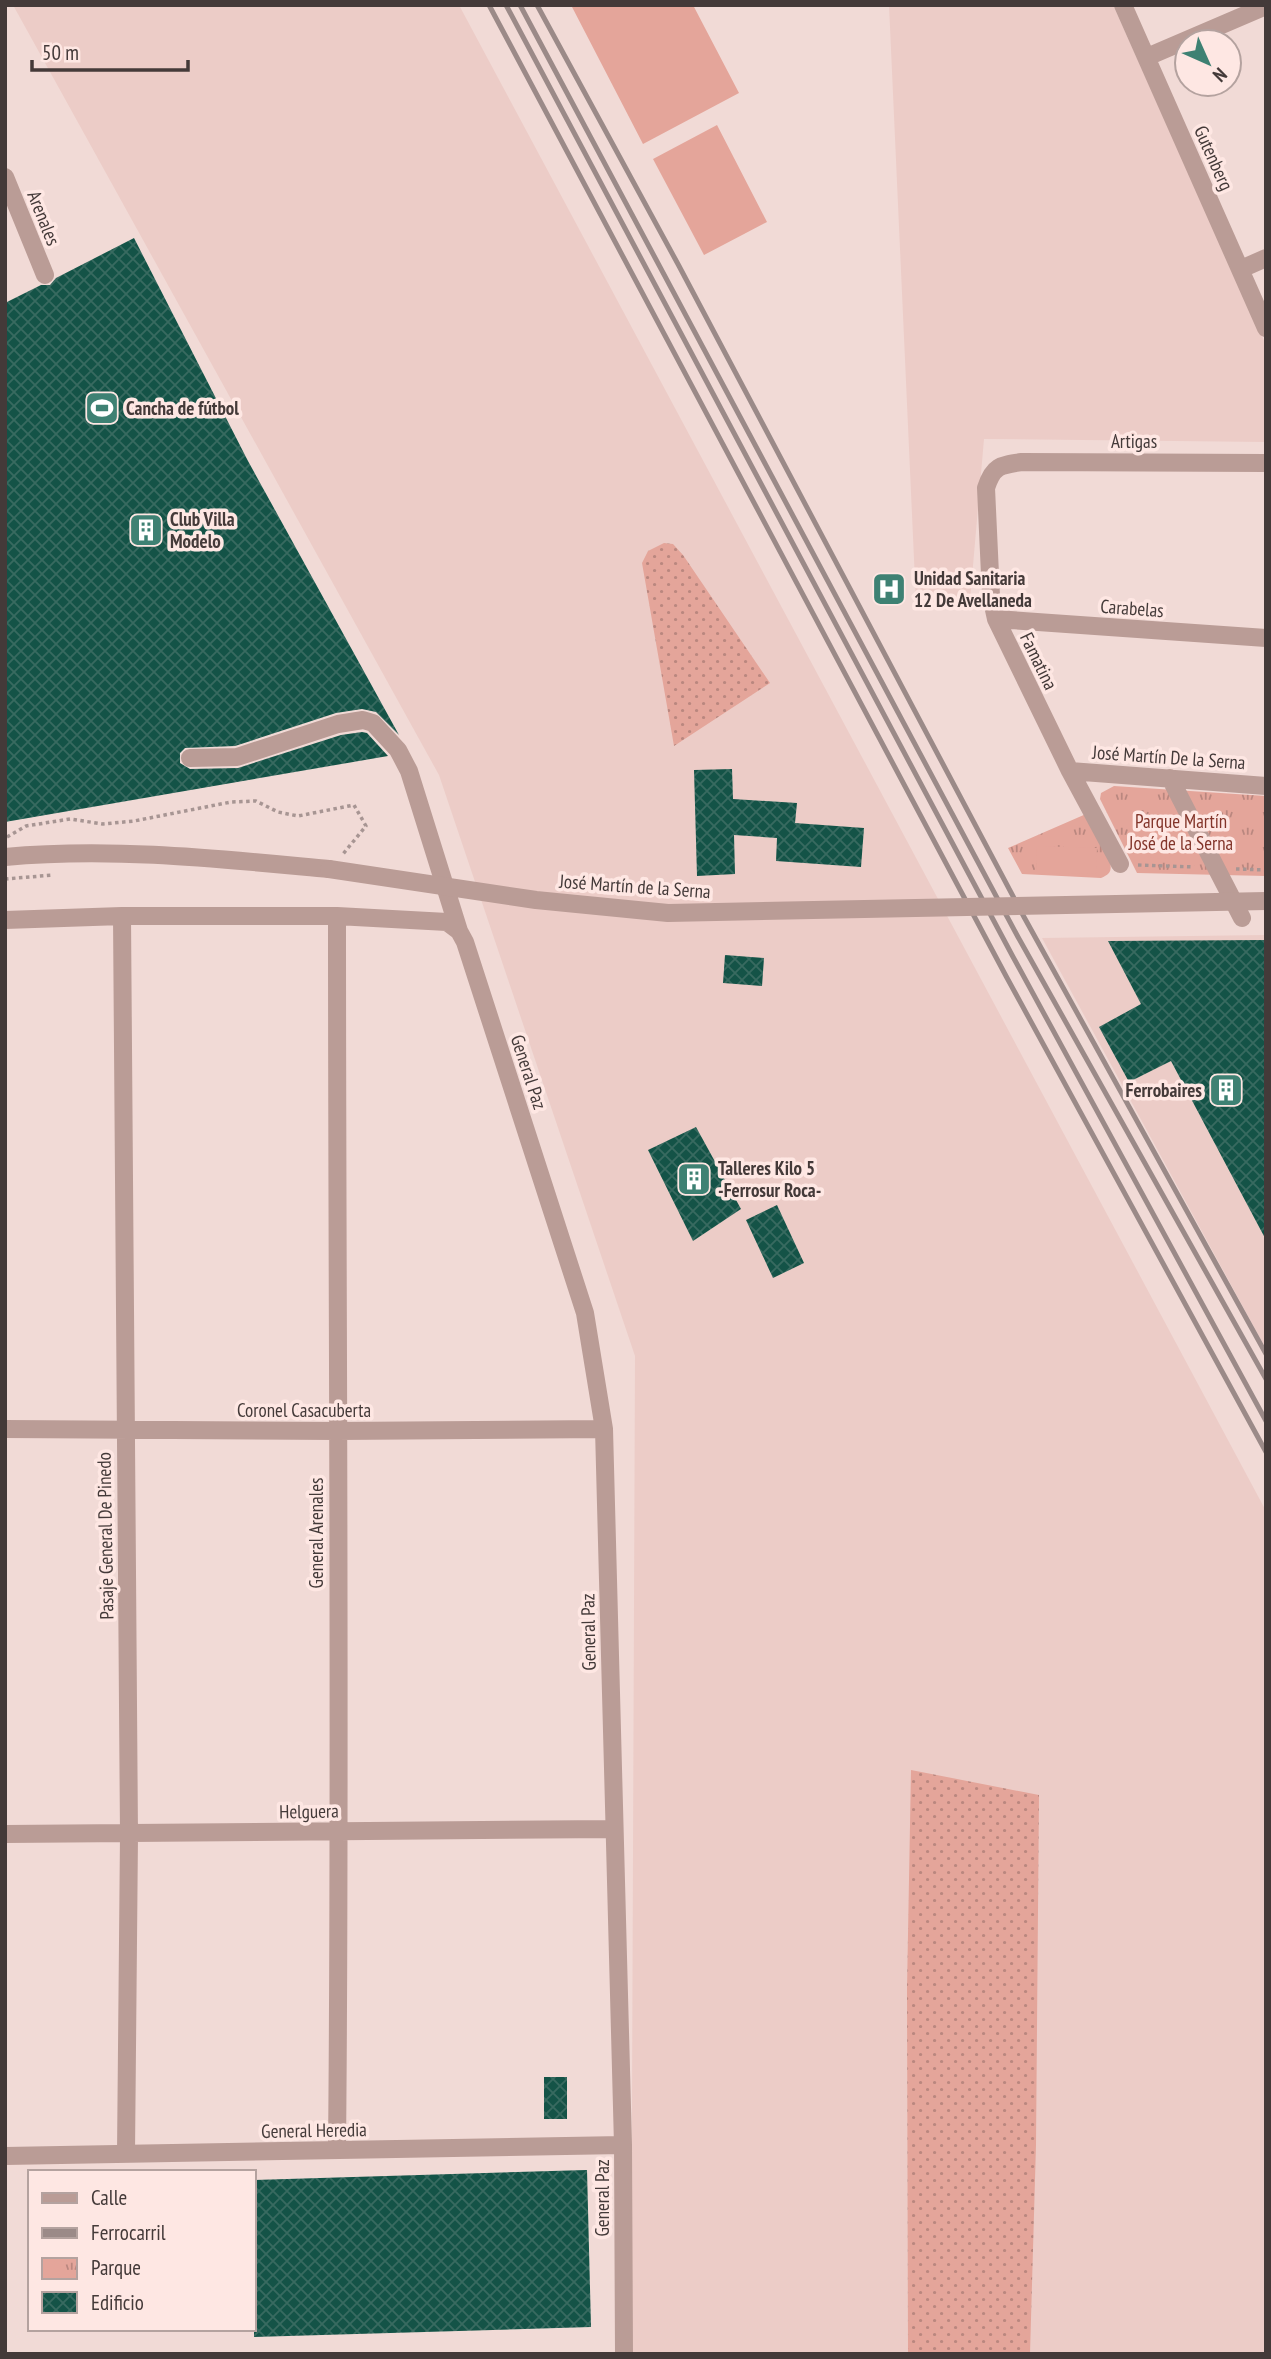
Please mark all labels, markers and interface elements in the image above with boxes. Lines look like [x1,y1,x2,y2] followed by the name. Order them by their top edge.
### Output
[32,28,187,72] scale bar
[1173,28,1243,98] north arrow
[42,39,79,66] text: 50 m
[1208,63,1232,87] text: N
[1189,122,1239,194] street label: Gutenberg
[22,187,66,249] street label: Arenales
[83,389,121,427] sports icon: Cancha de fútbol
[126,396,239,420] place label: Cancha de fútbol
[1111,429,1157,453] street label: Artigas
[170,507,235,553] place label: Club Villa Modelo
[127,511,165,549] building icon: Club Villa Modelo
[914,566,1032,612] place label: Unidad Sanitaria 12 De Avellaneda
[870,570,908,608] hospital icon: Unidad Sanitaria 12 De Avellaneda
[1100,594,1164,622] street label: Carabelas
[1015,628,1063,694] street label: Famatina
[1091,740,1246,774] street label: José Martín De la Serna
[1128,809,1233,855] park label: Parque Martín José de la Serna
[558,869,711,903] street label: José Martín de la Serna
[506,1032,552,1113] street label: General Paz
[1207,1071,1245,1109] building icon: Ferrobaires
[1125,1078,1202,1102] place label: Ferrobaires
[718,1156,821,1202] place label: Talleres Kilo 5 -Ferrosur Roca-
[675,1160,713,1198] building icon: Talleres Kilo 5 -Ferrosur Roca-
[237,1398,371,1422] street label: Coronel Casacuberta
[92,1452,118,1620] street label: Pasaje General De Pinedo
[304,1478,328,1588] street label: General Arenales
[575,1593,601,1671] street label: General Paz
[279,1798,339,1824] street label: Helguera
[261,2117,367,2143] street label: General Heredia
[590,2159,614,2237] street label: General Paz
[28,2170,256,2331] legend
[91,2184,127,2211] text: Calle
[91,2219,166,2246] text: Ferrocarril
[91,2254,141,2281] text: Parque
[91,2289,144,2316] text: Edificio

